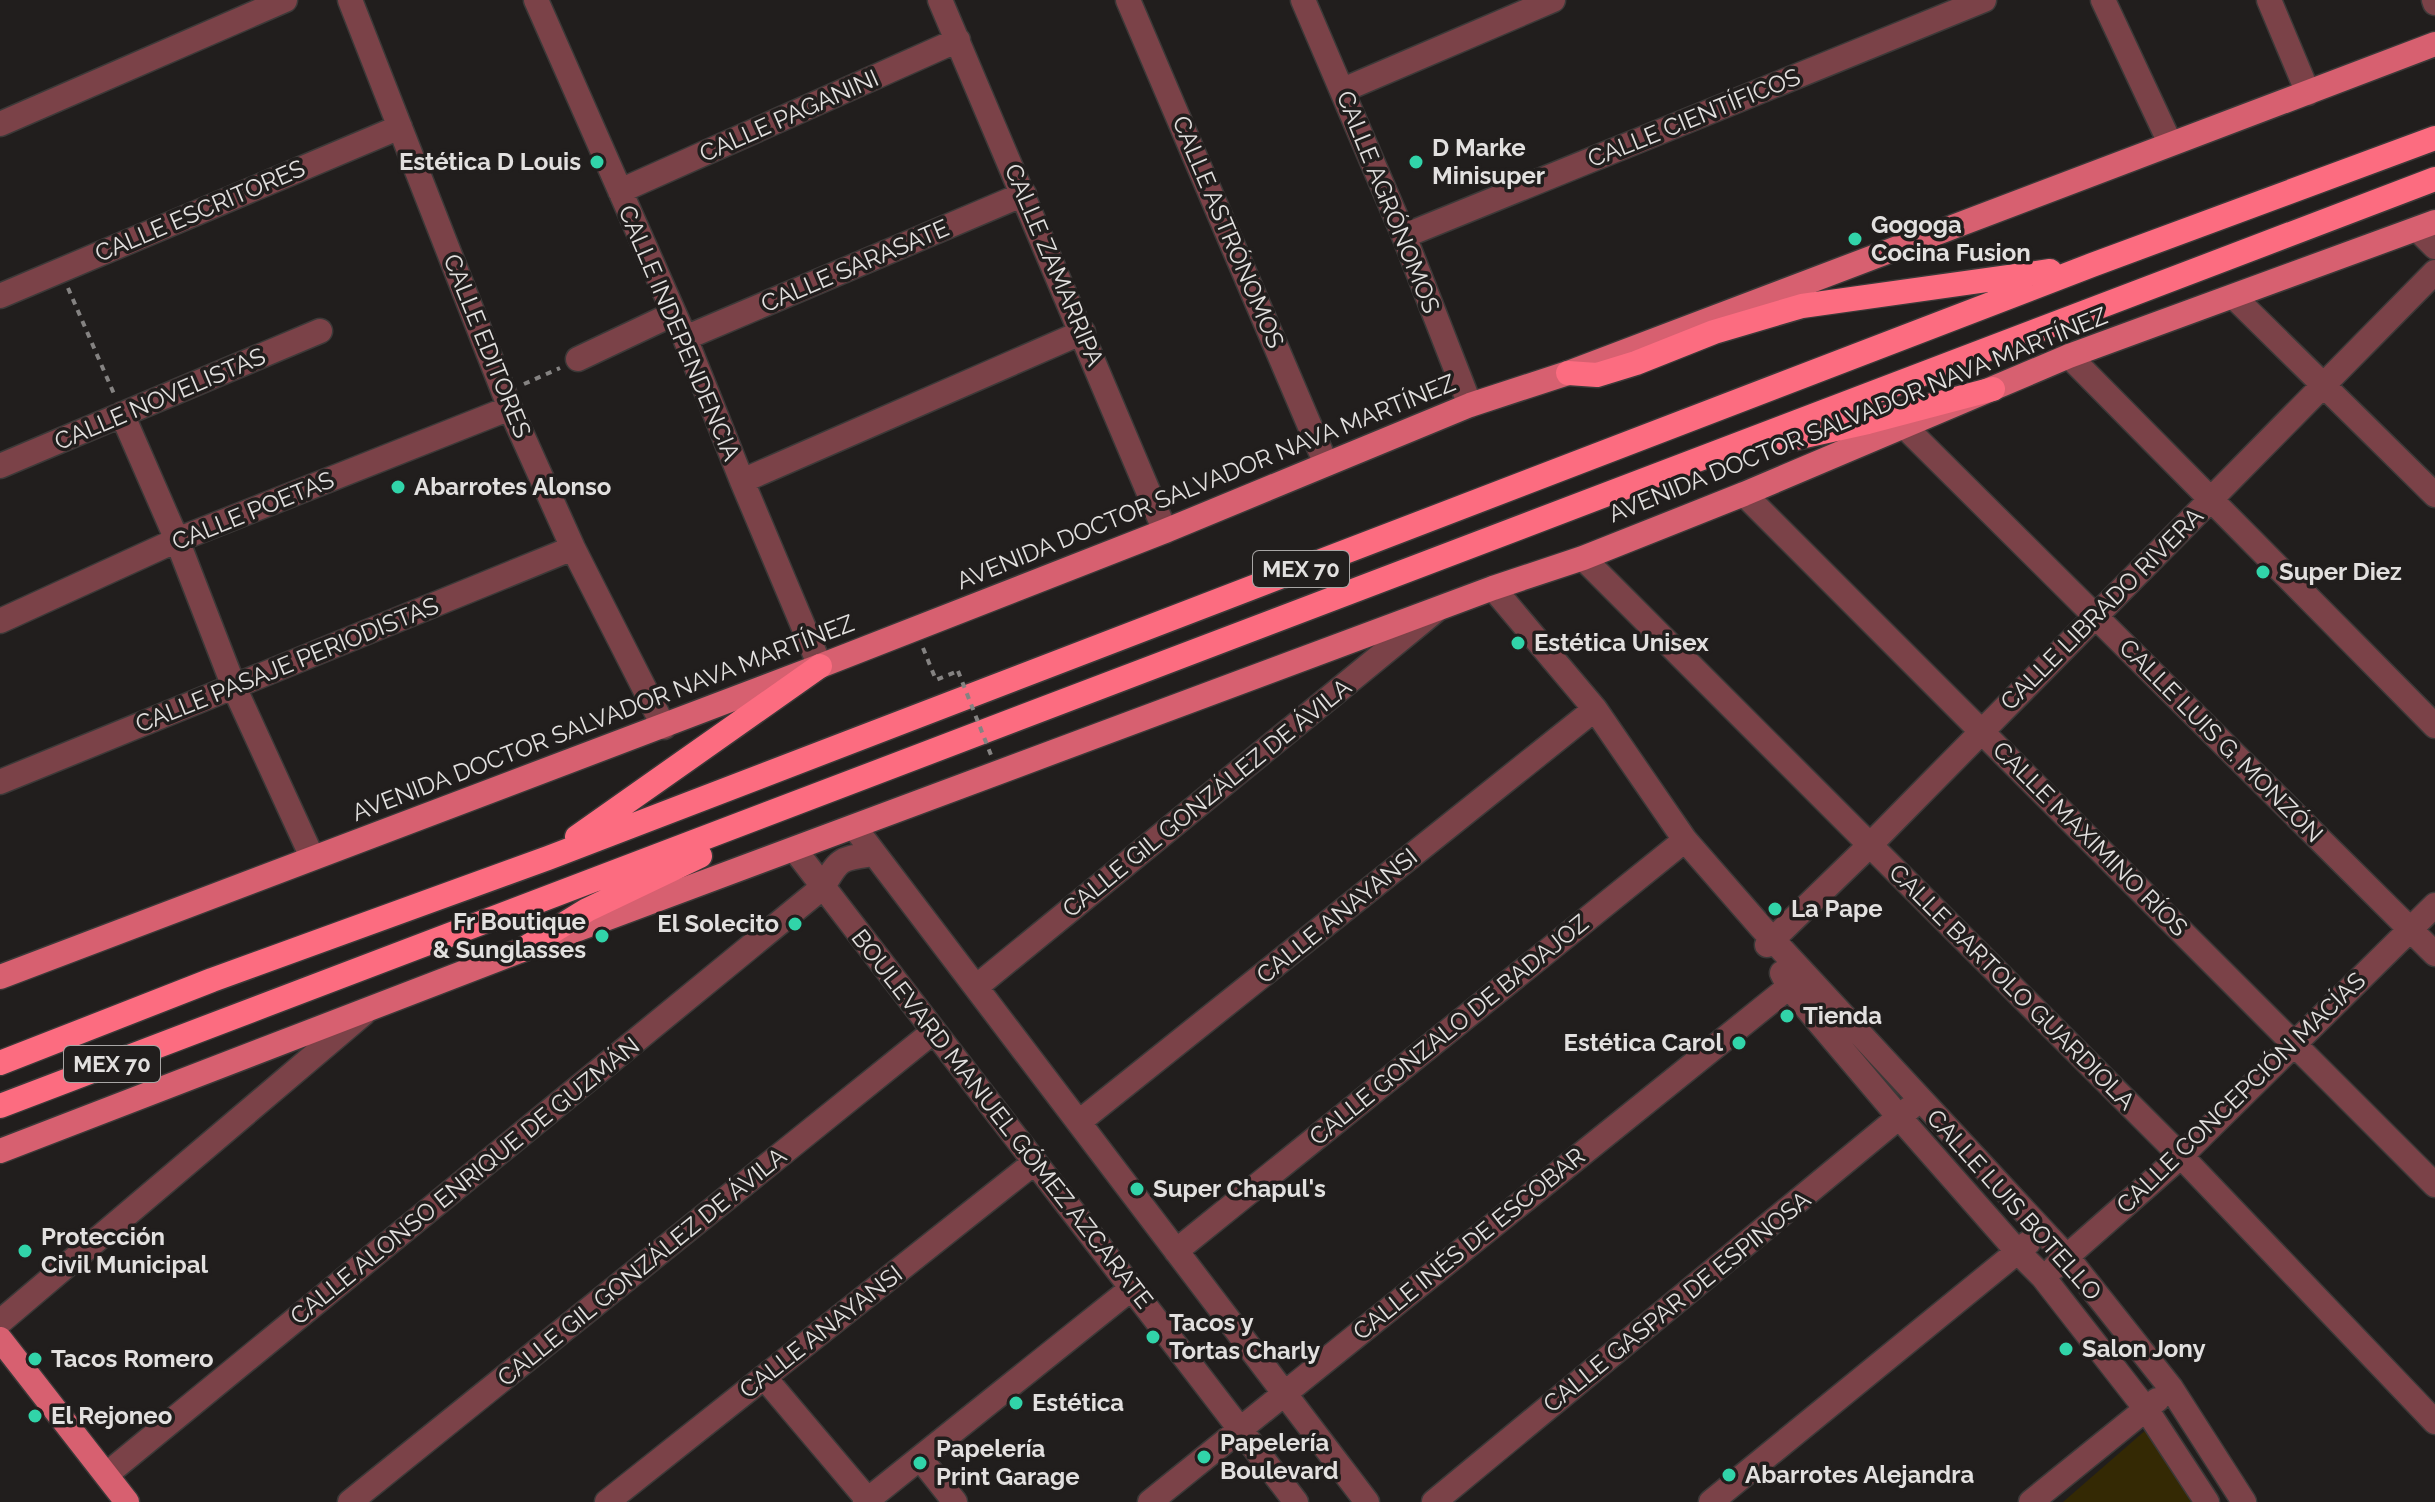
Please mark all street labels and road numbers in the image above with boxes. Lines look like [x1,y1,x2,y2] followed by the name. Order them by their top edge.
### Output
[1583,62,1804,173] street label: CALLE CIENTÍFICOS
[695,63,883,168] street label: CALLE PAGANINI
[1331,86,1446,317] street label: CALLE AGRÓNOMOS
[1166,111,1291,352] street label: CALLE ASTRÓNOMOS
[91,153,309,268] street label: CALLE ESCRITORES
[999,159,1110,370] street label: CALLE ZAMARRIPA
[612,201,746,465] street label: CALLE INDEPENDENCIA
[756,213,953,318] street label: CALLE SARASATE
[437,250,538,442] street label: CALLE EDITORES
[1604,301,2111,528] street label: AVENIDA DOCTOR SALVADOR NAVA MARTÍNEZ
[50,341,270,456] street label: CALLE NOVELISTAS
[952,368,1459,595] street label: AVENIDA DOCTOR SALVADOR NAVA MARTÍNEZ
[168,465,338,556] street label: CALLE POETAS
[1994,501,2209,716] street label: CALLE LIBRADO RIVERA
[1253,551,1349,587] road number: MEX 70
[131,590,442,739] street label: CALLE PASAJE PERIODISTAS
[348,608,858,827] street label: AVENIDA DOCTOR SALVADOR NAVA MARTÍNEZ
[2114,633,2329,848] street label: CALLE LUIS G. MONZÓN
[1056,672,1357,923] street label: CALLE GIL GONZÁLEZ DE ÁVILA
[1987,735,2194,942] street label: CALLE MAXIMINO RÍOS
[1250,842,1423,989] street label: CALLE ANAYANSI
[1883,858,2141,1116] street label: CALLE BARTOLO GUARDIOLA
[1303,908,1594,1151] street label: CALLE GONZALO DE BADAJOZ
[845,923,1159,1314] street label: BOULEVARD MANUEL GÓMEZ AZCARATE
[2110,966,2371,1219] street label: CALLE CONCEPCIÓN MACÍAS
[284,1031,645,1331] street label: CALLE ALONSO ENRIQUE DE GUZMÁN
[64,1046,160,1082] road number: MEX 70
[1921,1103,2108,1306] street label: CALLE LUIS BOTELLO
[491,1141,792,1392] street label: CALLE GIL GONZÁLEZ DE ÁVILA
[1347,1141,1590,1346] street label: CALLE INÉS DE ESCOBAR
[1537,1185,1816,1418] street label: CALLE GASPAR DE ESPINOSA
[734,1259,908,1404] street label: CALLE ANAYANSI

